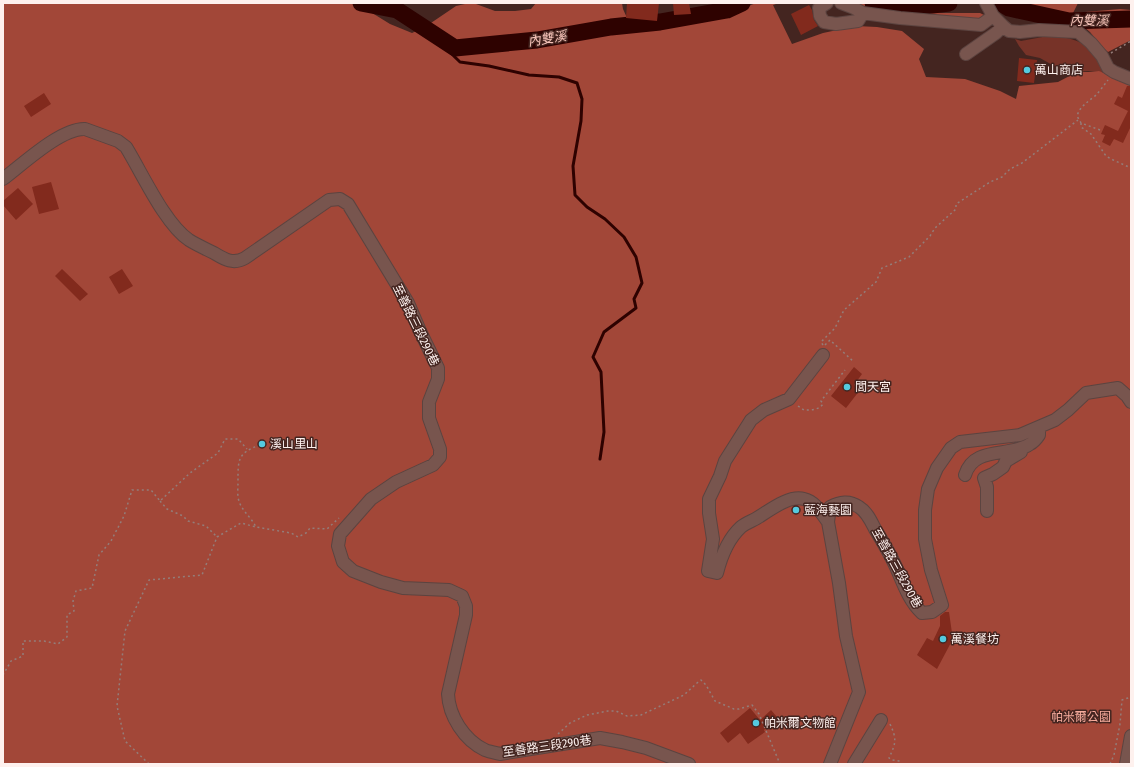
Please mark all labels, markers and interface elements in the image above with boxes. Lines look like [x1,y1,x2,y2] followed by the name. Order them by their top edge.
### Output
[1069,13,1110,28] water label: 內雙溪
[527,28,569,49] water label: 內雙溪
[1035,63,1083,77] place label: 萬山商店
[1022,65,1032,75] marker: 萬山商店
[390,282,442,368] street label: 至善路三段290巷
[855,380,891,394] place label: 閭天宮
[842,382,852,392] marker: 閭天宮
[270,437,318,451] place label: 溪山里山
[257,439,267,449] marker: 溪山里山
[804,503,852,517] place label: 藍海藝園
[791,505,801,515] marker: 藍海藝園
[869,526,925,610] street label: 至善路三段290巷
[951,632,999,646] place label: 萬溪餐坊
[938,634,948,644] marker: 萬溪餐坊
[1051,710,1111,724] park label: 帕米爾公園
[764,716,836,730] place label: 帕米爾文物館
[751,718,761,728] marker: 帕米爾文物館
[502,733,592,759] street label: 至善路三段290巷

